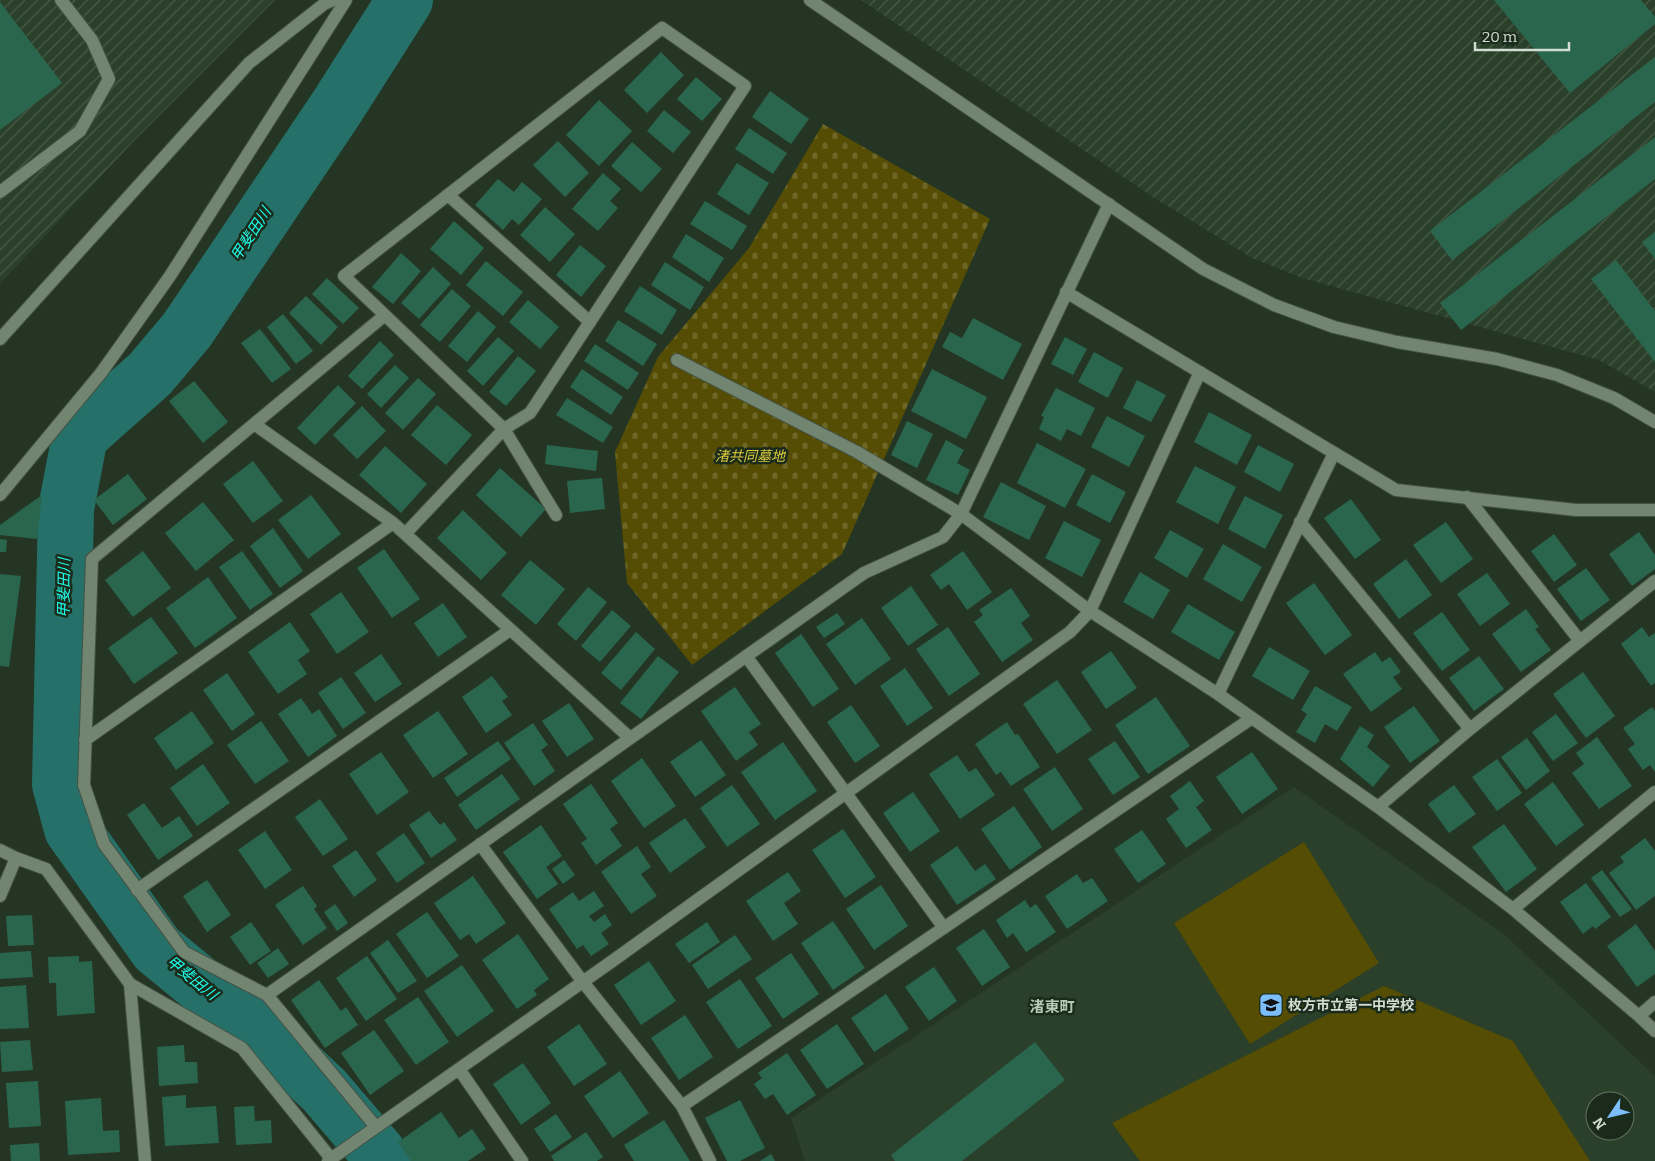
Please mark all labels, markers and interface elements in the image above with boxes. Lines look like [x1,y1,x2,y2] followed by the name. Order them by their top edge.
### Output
[1475,20,1569,52] scale bar
[1482,28,1518,46] text: 20 m
[227,202,276,264] water label: 甲斐田川
[715,448,787,465] park label: 渚共同墓地
[54,556,74,618] water label: 甲斐田川
[163,952,223,1005] water label: 甲斐田川
[1258,992,1284,1018] school or university icon: 枚方市立第一中学校
[1288,997,1414,1014] place label: 枚方市立第一中学校
[1029,998,1075,1016] district label: 渚東町
[1585,1091,1635,1141] north arrow
[1590,1114,1610,1132] text: N

